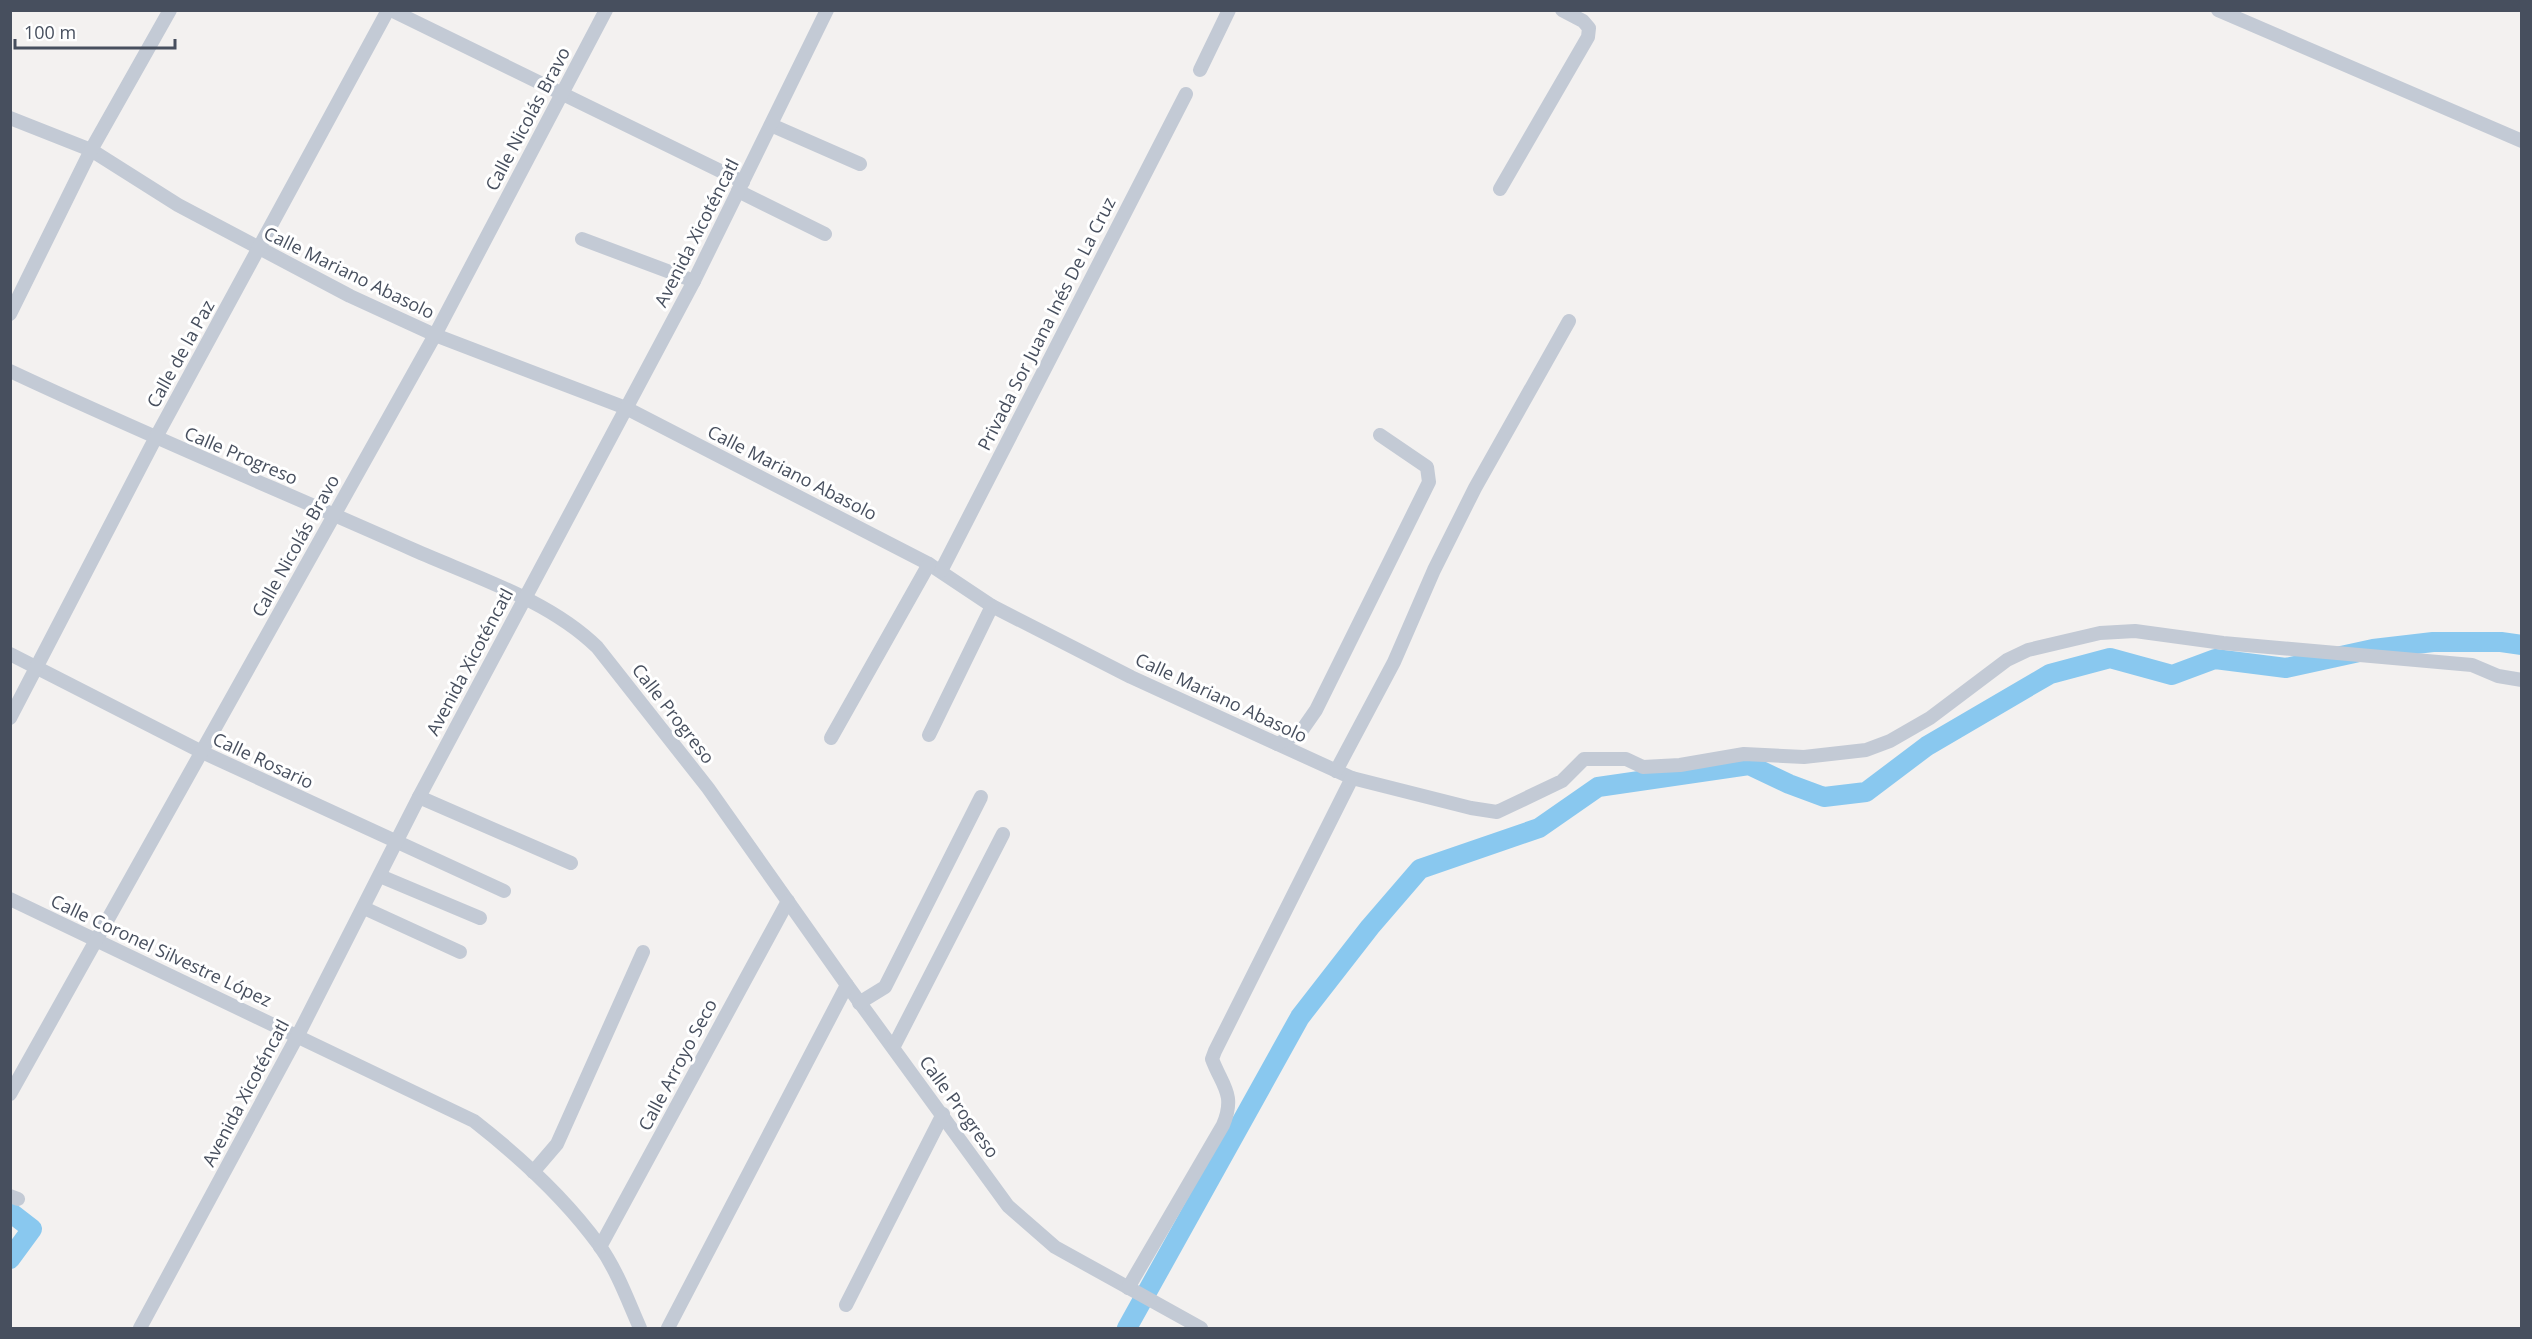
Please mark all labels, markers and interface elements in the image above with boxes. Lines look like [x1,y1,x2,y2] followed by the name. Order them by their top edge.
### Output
[15,12,176,50] scale bar
[24,20,76,44] text: 100 m
[479,43,575,195] street label: Calle Nicolás Bravo
[648,154,744,311] street label: Avenida Xicoténcatl
[972,193,1121,454] street label: Privada Sor Juana Inés De La Cruz
[260,220,439,324] street label: Calle Mariano Abasolo
[141,295,220,412] street label: Calle de la Paz
[704,419,881,525] street label: Calle Mariano Abasolo
[181,420,302,490] street label: Calle Progreso
[246,470,344,621] street label: Calle Nicolás Bravo
[420,584,518,739] street label: Avenida Xicoténcatl
[1132,647,1311,747] street label: Calle Mariano Abasolo
[627,658,720,768] street label: Calle Progreso
[209,726,318,794] street label: Calle Rosario
[47,888,276,1012] street label: Calle Coronel Silvestre López
[632,994,722,1135] street label: Calle Arroyo Seco
[196,1015,294,1170] street label: Avenida Xicoténcatl
[915,1050,1005,1162] street label: Calle Progreso

